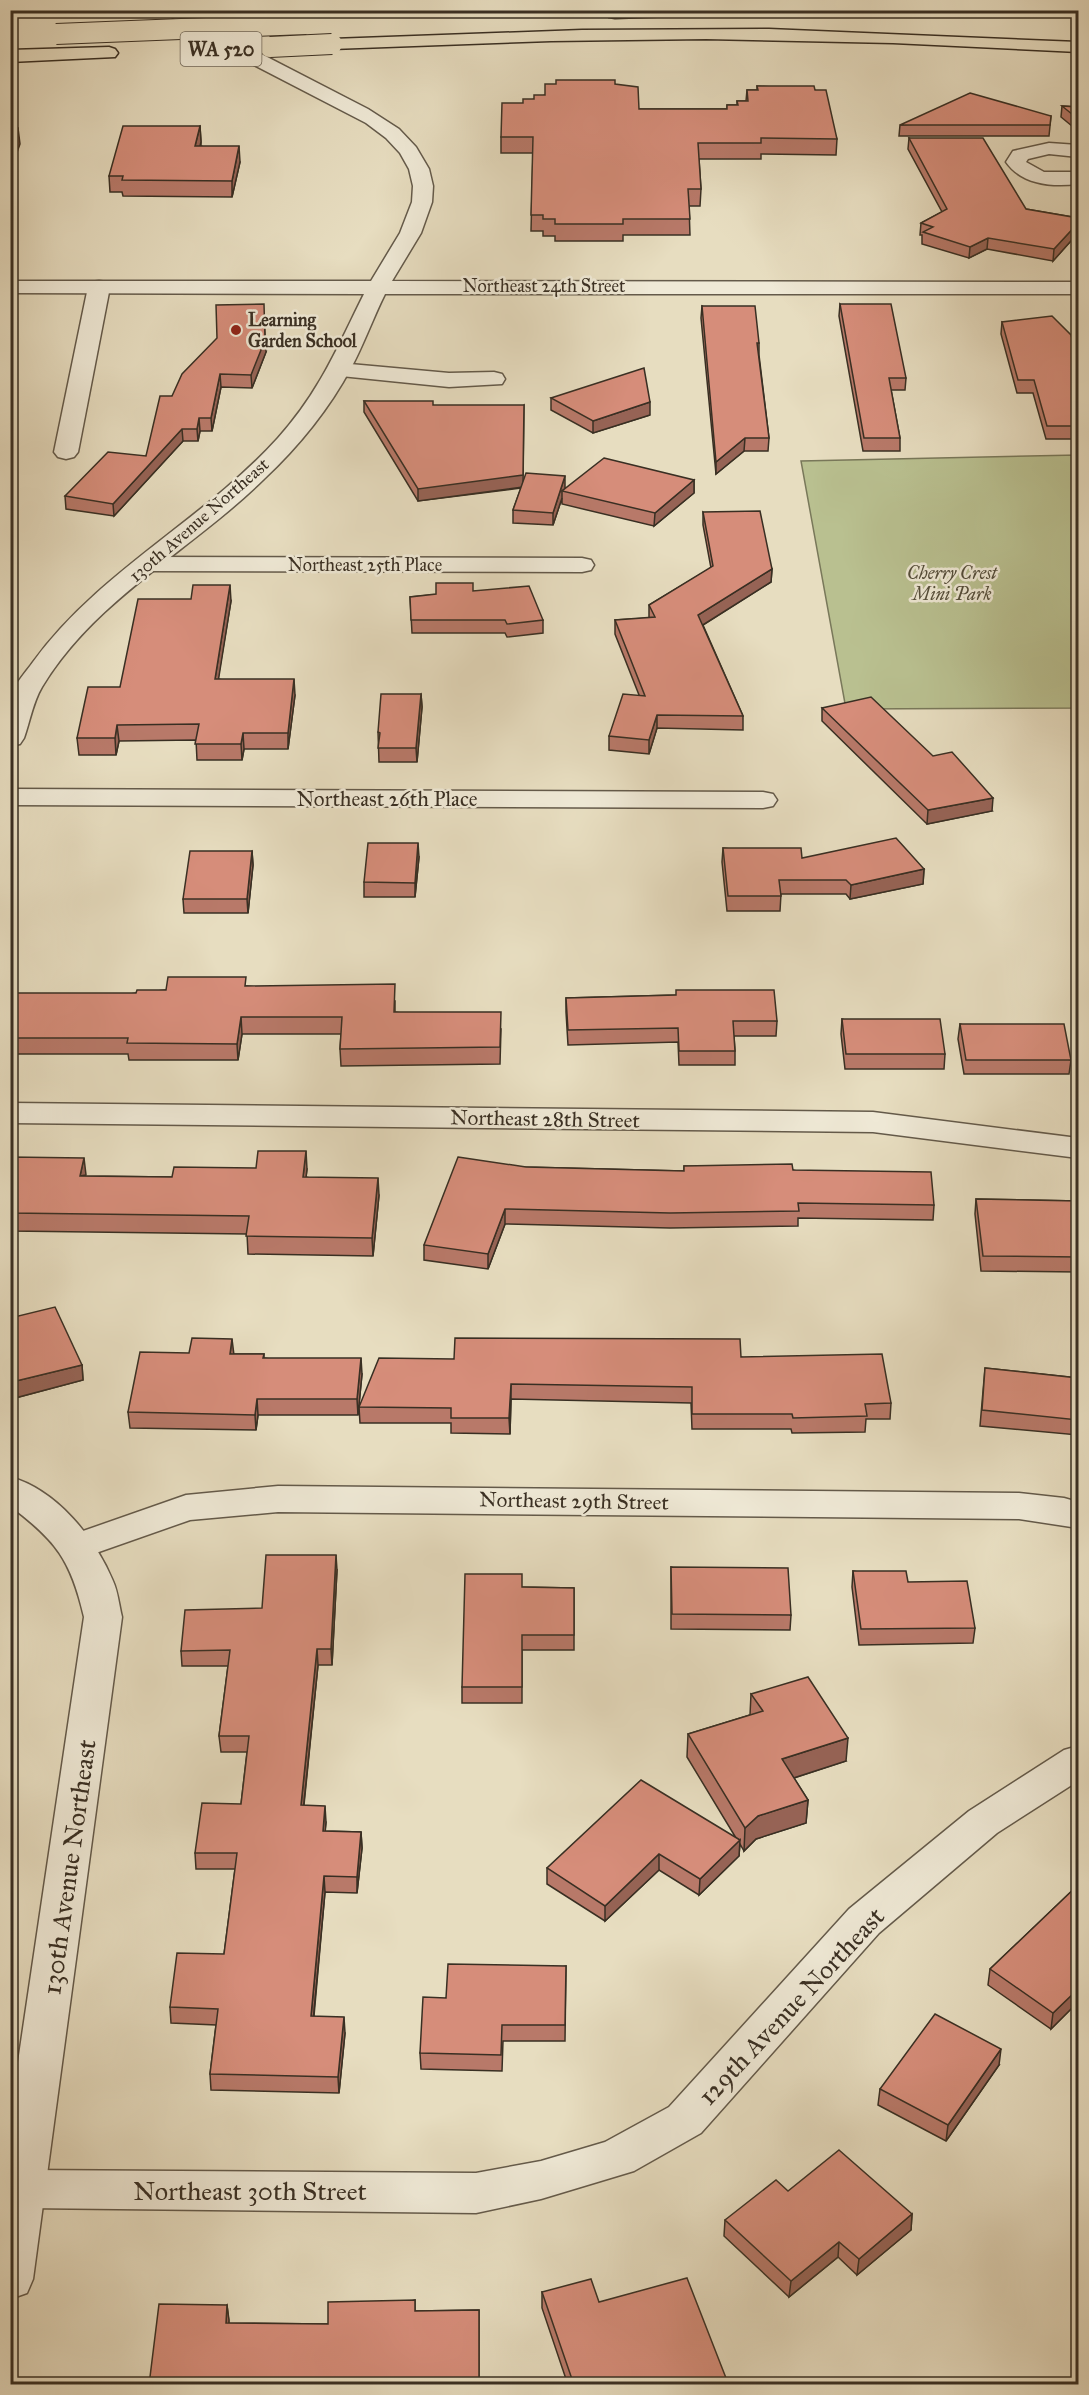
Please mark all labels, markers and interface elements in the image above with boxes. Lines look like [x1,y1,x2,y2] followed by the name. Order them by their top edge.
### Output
[180,32,262,66] road number: WA 520
[463,275,626,297] street label: Northeast 24th Street
[248,309,358,352] place label: Learning Garden School
[229,323,243,337] marker: Learning Garden School
[125,453,274,587] street label: 130th Avenue Northeast
[288,554,442,576] street label: Northeast 25th Place
[907,562,998,605] park label: Cherry Crest Mini Park
[296,786,478,812] street label: Northeast 26th Place
[450,1104,641,1134] street label: Northeast 28th Street
[479,1486,670,1516] street label: Northeast 29th Street
[35,1737,103,1997] street label: 130th Avenue Northeast
[691,1901,891,2111] street label: 129th Avenue Northeast
[133,2175,367,2207] street label: Northeast 30th Street

